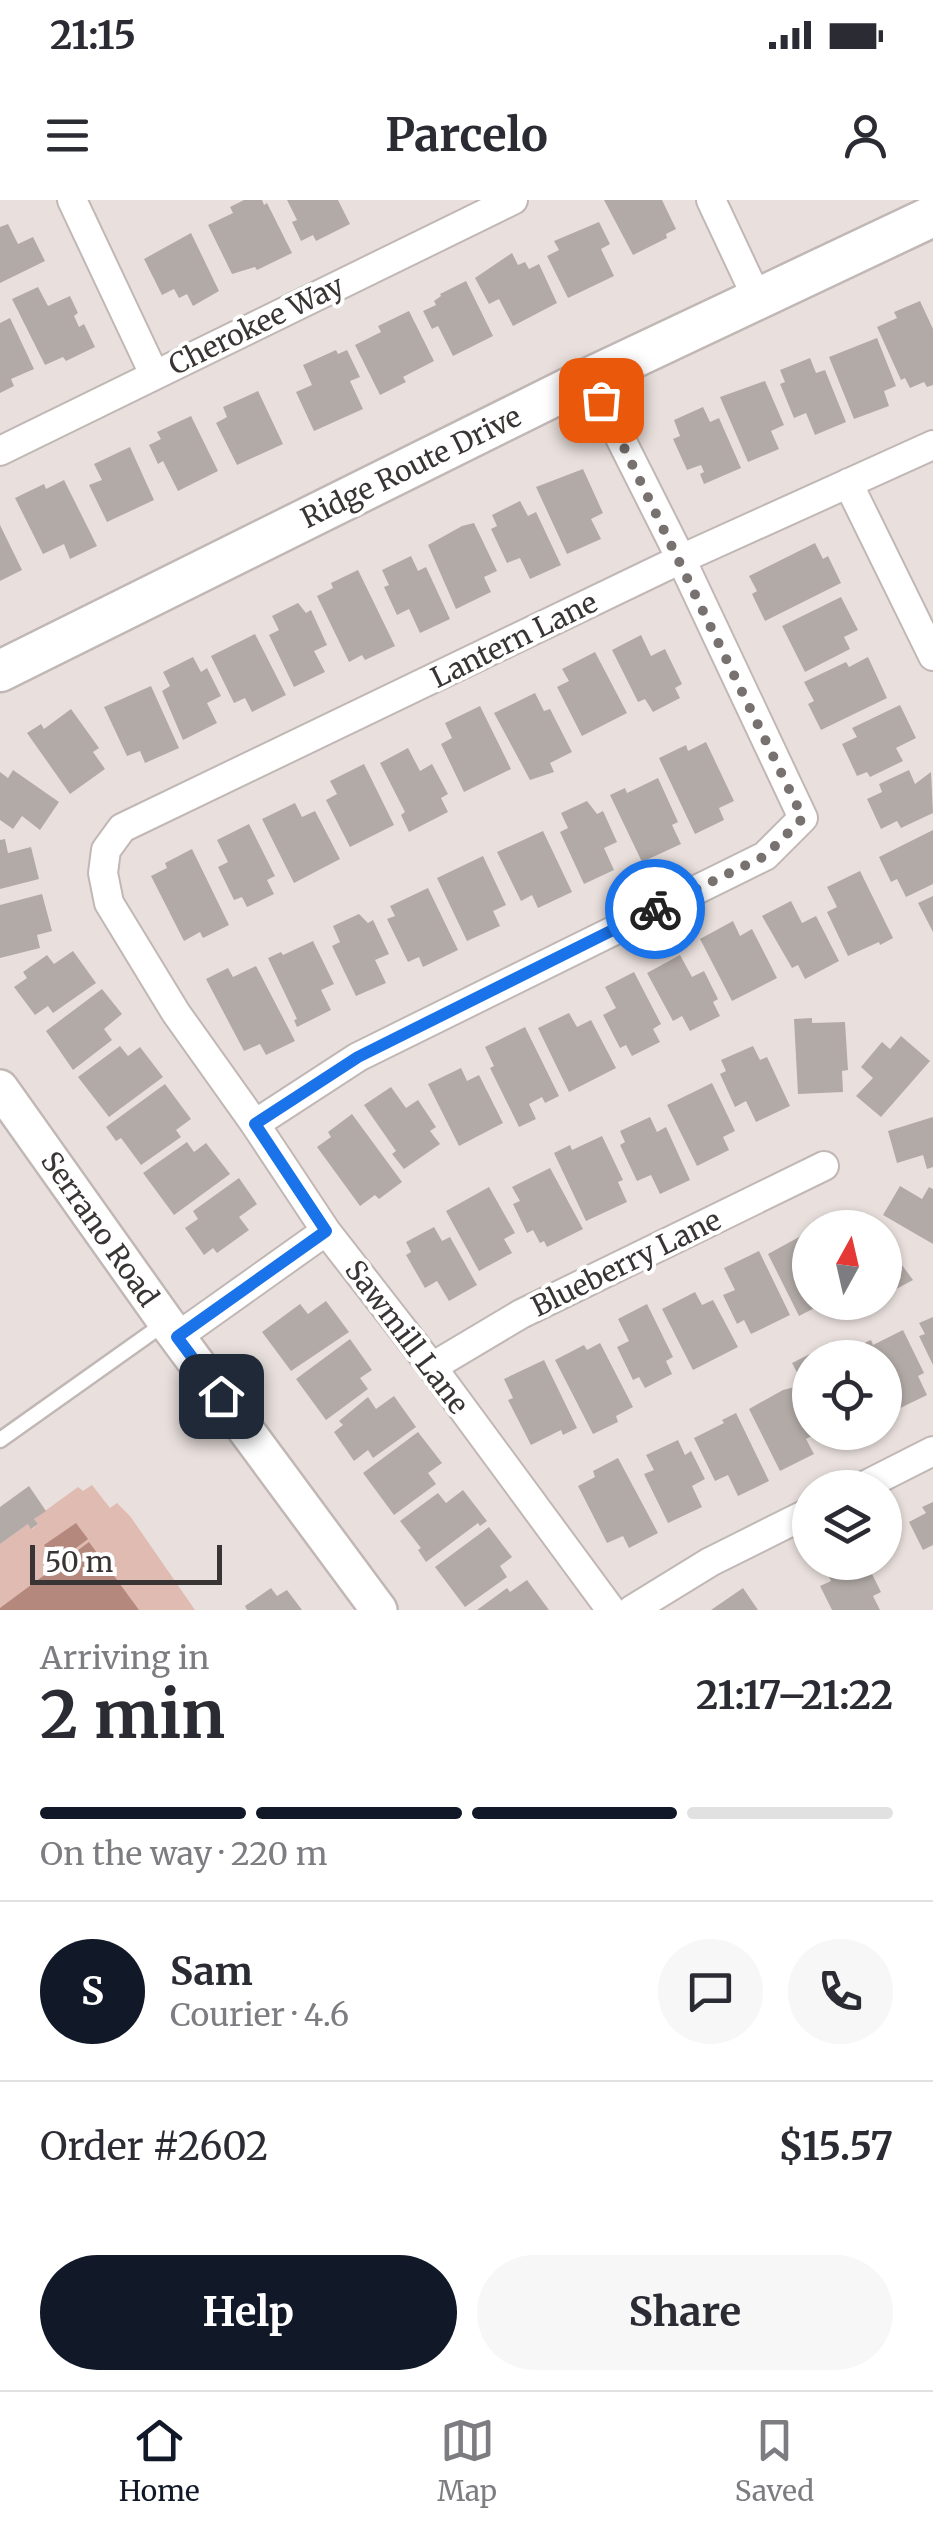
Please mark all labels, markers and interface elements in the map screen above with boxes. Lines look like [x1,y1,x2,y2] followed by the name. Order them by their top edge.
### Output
[50,12,136,59] text: 21:15
[385,107,548,163] text: Parcelo
[40,108,95,163] icon: menu
[838,108,893,163] icon: person
[163,267,350,383] street label: Cherokee Way
[559,358,644,443] pin
[574,373,629,428] icon: bag
[295,398,527,536] street label: Ridge Route Drive
[425,584,603,696] street label: Lantern Lane
[605,859,705,959] courier
[628,882,683,937] icon: bike
[33,1144,167,1314] street label: Serrano Road
[525,1202,727,1324] street label: Blueberry Lane
[792,1210,902,1320] north arrow
[792,1210,902,1580] map controls
[337,1253,477,1421] street label: Sawmill Lane
[792,1340,902,1450] button: locate
[179,1354,264,1439] pin
[194,1369,249,1424] icon: home
[792,1470,902,1580] button: layers
[30,1540,222,1584] scale bar
[45,1544,113,1580] text: 50 m
[40,1638,209,1678] text: Arriving in
[696,1672,893,1719] text: 21:17–21:22
[40,1674,225,1756] text: 2 min
[40,1834,328,1874] text: On the way · 220 m
[658,1939,763,2044] button: chat
[788,1939,893,2044] button: phone
[170,1948,253,1995] text: Sam
[81,1968,104,2015] text: S
[170,1995,349,2035] text: Courier · 4.6
[40,2123,268,2170] text: Order #2602
[778,2123,893,2170] text: $15.57
[40,2255,457,2370] button: Help
[477,2255,893,2370] button: Share
[119,2413,200,2509] tab: Home
[437,2413,497,2509] tab: Map
[735,2413,814,2509] tab: Saved

